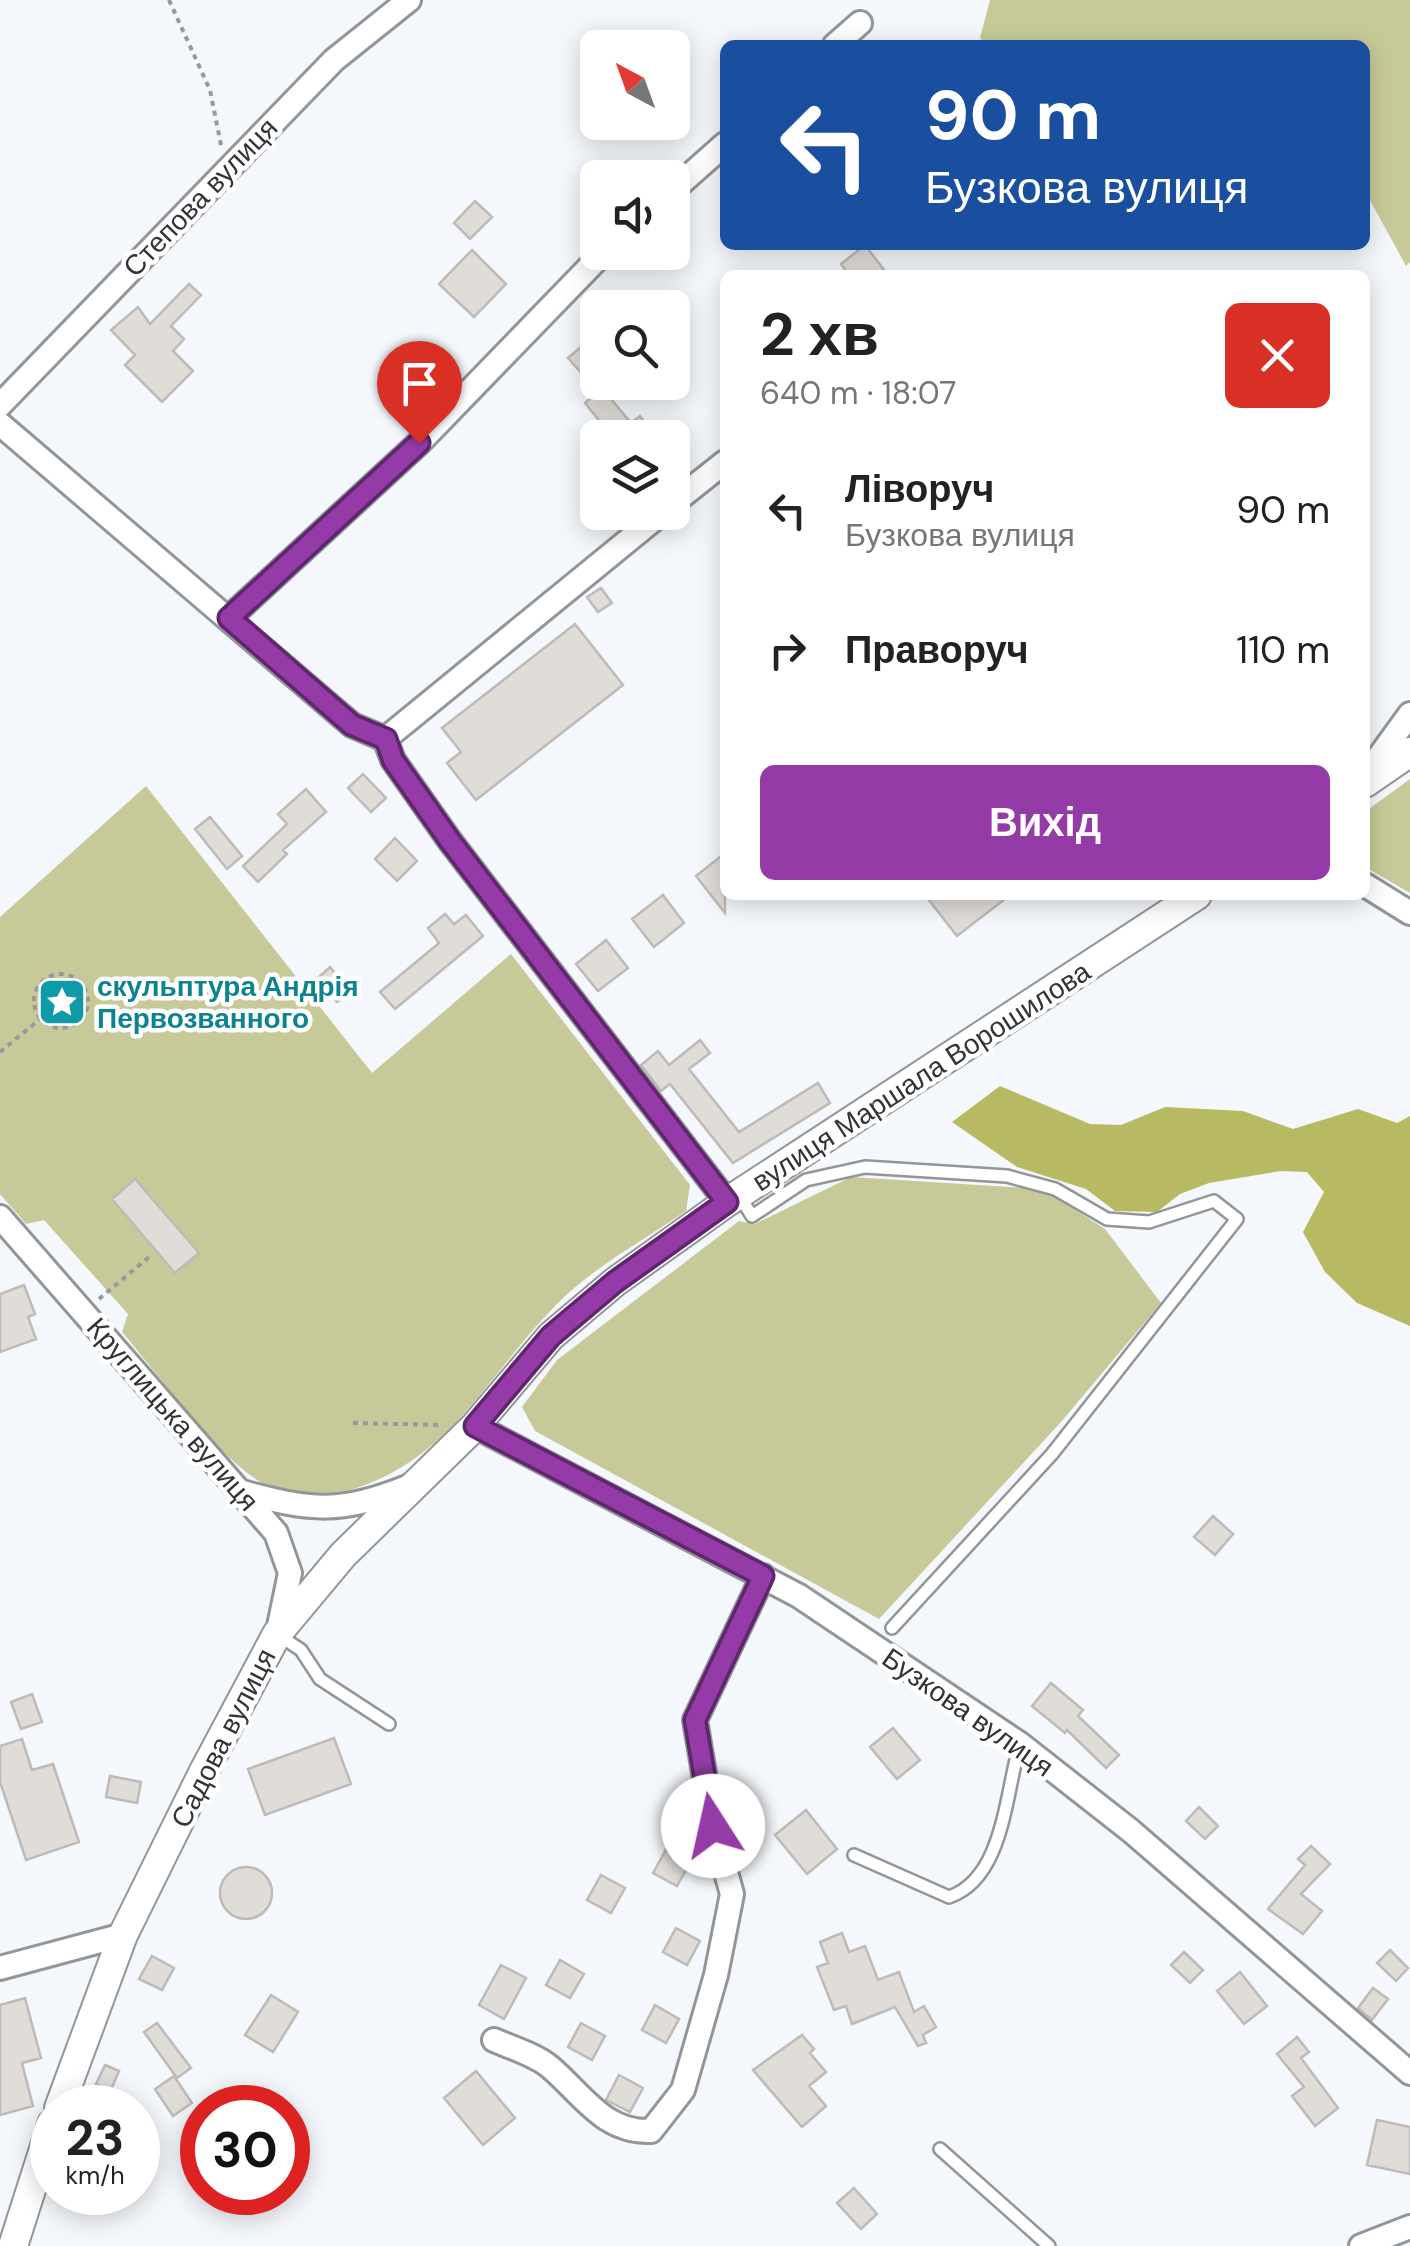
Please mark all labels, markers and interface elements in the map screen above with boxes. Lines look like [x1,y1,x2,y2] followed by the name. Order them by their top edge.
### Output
[580,30,690,140] north arrow
[580,30,690,530] map controls
[925,70,1101,161] text: 90 m
[760,80,890,210] icon: left
[115,110,286,285] street label: Степова вулиця
[925,158,1248,217] text: Бузкова вулиця
[580,160,690,270] button: sound
[580,290,690,400] button: search
[760,295,879,374] text: 2 хв
[1225,303,1330,408] button: close
[377,341,462,444] pin
[392,356,447,411] icon: arrive
[760,372,956,414] text: 640 m · 18:07
[580,420,690,530] button: layers
[845,464,994,514] text: Ліворуч
[760,483,815,538] icon: left
[1236,485,1330,535] text: 90 m
[845,514,1075,556] text: Бузкова вулиця
[760,623,815,678] icon: right
[845,625,1029,675] text: Праворуч
[1236,625,1330,675] text: 110 m
[760,765,1330,880] button: Вихід
[745,953,1098,1200] street label: вулиця Маршала Ворошилова
[97,968,359,1037] place label: скульптура Андрія Первозванного
[36,976,88,1028] place icon: скульптура Андрія Первозванного
[78,1310,267,1519] street label: Круглицька вулиця
[875,1640,1061,1785] street label: Бузкова вулиця
[162,1642,285,1834] street label: Садова вулиця
[661,1774,765,1878] position arrow
[180,2085,310,2215] speed limit sign: 30
[66,2105,125,2171] text: 23
[65,2159,125,2192] text: km/h

